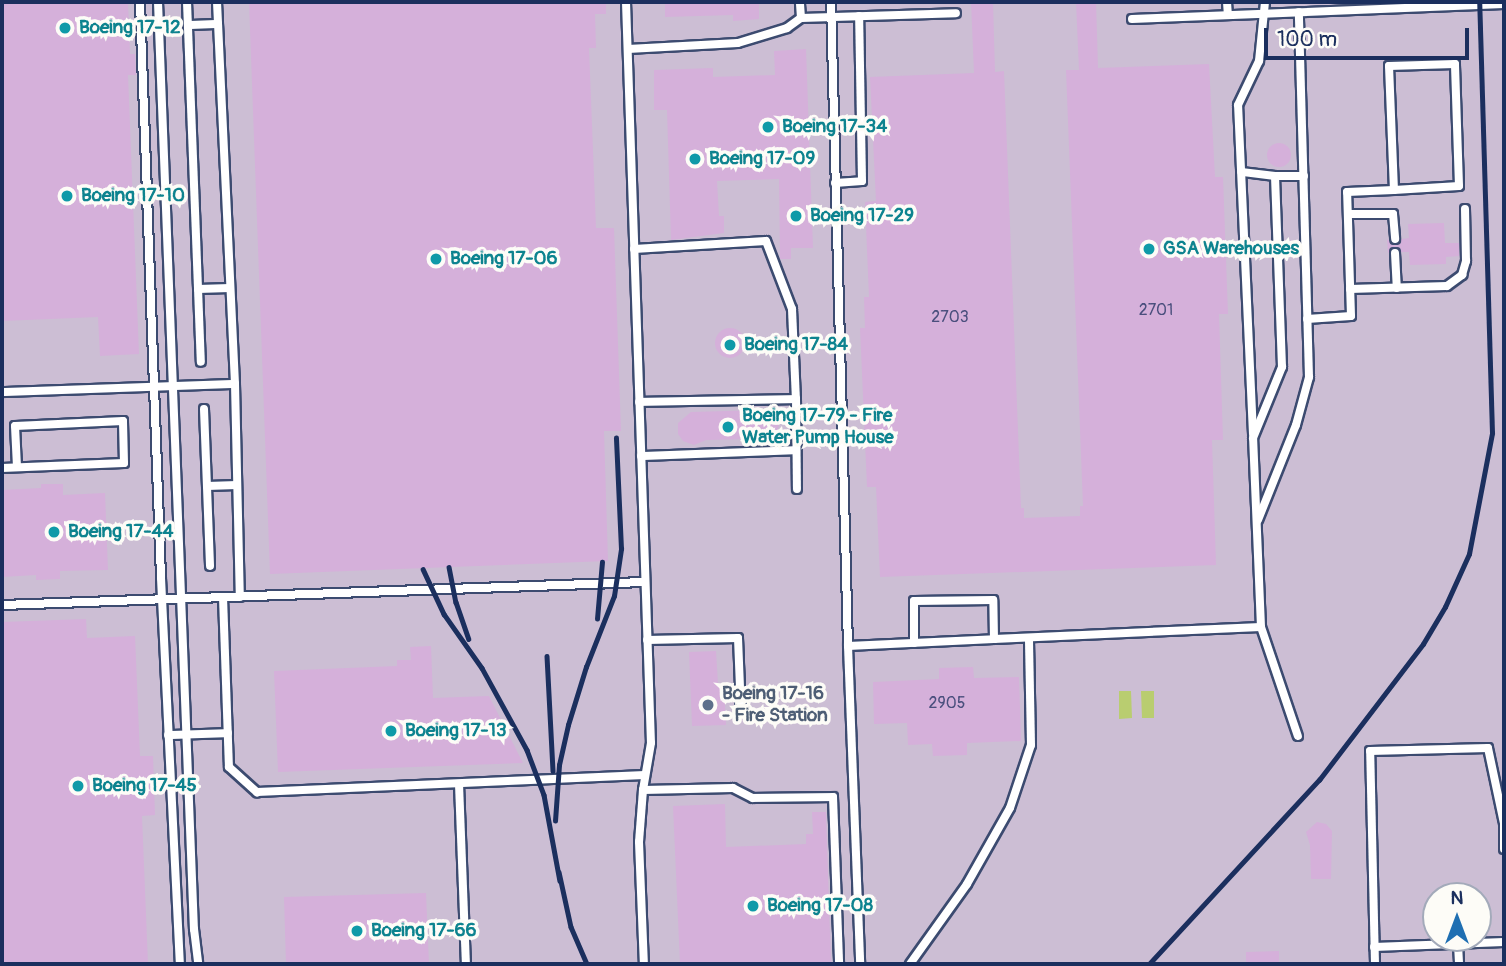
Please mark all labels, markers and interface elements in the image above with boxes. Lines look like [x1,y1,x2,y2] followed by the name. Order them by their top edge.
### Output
[1268,14,1473,58] scale bar
[79,17,181,39] place label: Boeing 17-12
[57,20,73,36] marker: Boeing 17-12
[1277,26,1337,53] text: 100 m
[782,116,887,138] place label: Boeing 17-34
[760,119,776,135] marker: Boeing 17-34
[709,148,815,170] place label: Boeing 17-09
[687,151,703,167] marker: Boeing 17-09
[81,185,185,207] place label: Boeing 17-10
[59,188,75,204] marker: Boeing 17-10
[810,205,914,227] place label: Boeing 17-29
[788,208,804,224] marker: Boeing 17-29
[1163,238,1299,260] place label: GSA Warehouses
[1141,241,1157,257] marker: GSA Warehouses
[450,248,558,270] place label: Boeing 17-06
[428,251,444,267] marker: Boeing 17-06
[1139,300,1173,320] house number: 2701
[931,307,969,327] house number: 2703
[744,334,848,356] place label: Boeing 17-84
[722,337,738,353] marker: Boeing 17-84
[742,405,894,449] place label: Boeing 17-79 - Fire Water Pump House
[720,419,736,435] marker: Boeing 17-79 - Fire Water Pump House
[68,521,174,543] place label: Boeing 17-44
[46,524,62,540] marker: Boeing 17-44
[722,683,828,727] place label: Boeing 17-16 - Fire Station
[929,693,965,713] house number: 2905
[700,697,716,713] marker: Boeing 17-16 - Fire Station
[405,720,507,742] place label: Boeing 17-13
[383,723,399,739] marker: Boeing 17-13
[92,775,197,797] place label: Boeing 17-45
[70,778,86,794] marker: Boeing 17-45
[1422,882,1492,952] north arrow
[1451,886,1463,910] text: N
[767,895,873,917] place label: Boeing 17-08
[745,898,761,914] marker: Boeing 17-08
[371,920,477,942] place label: Boeing 17-66
[349,923,365,939] marker: Boeing 17-66

